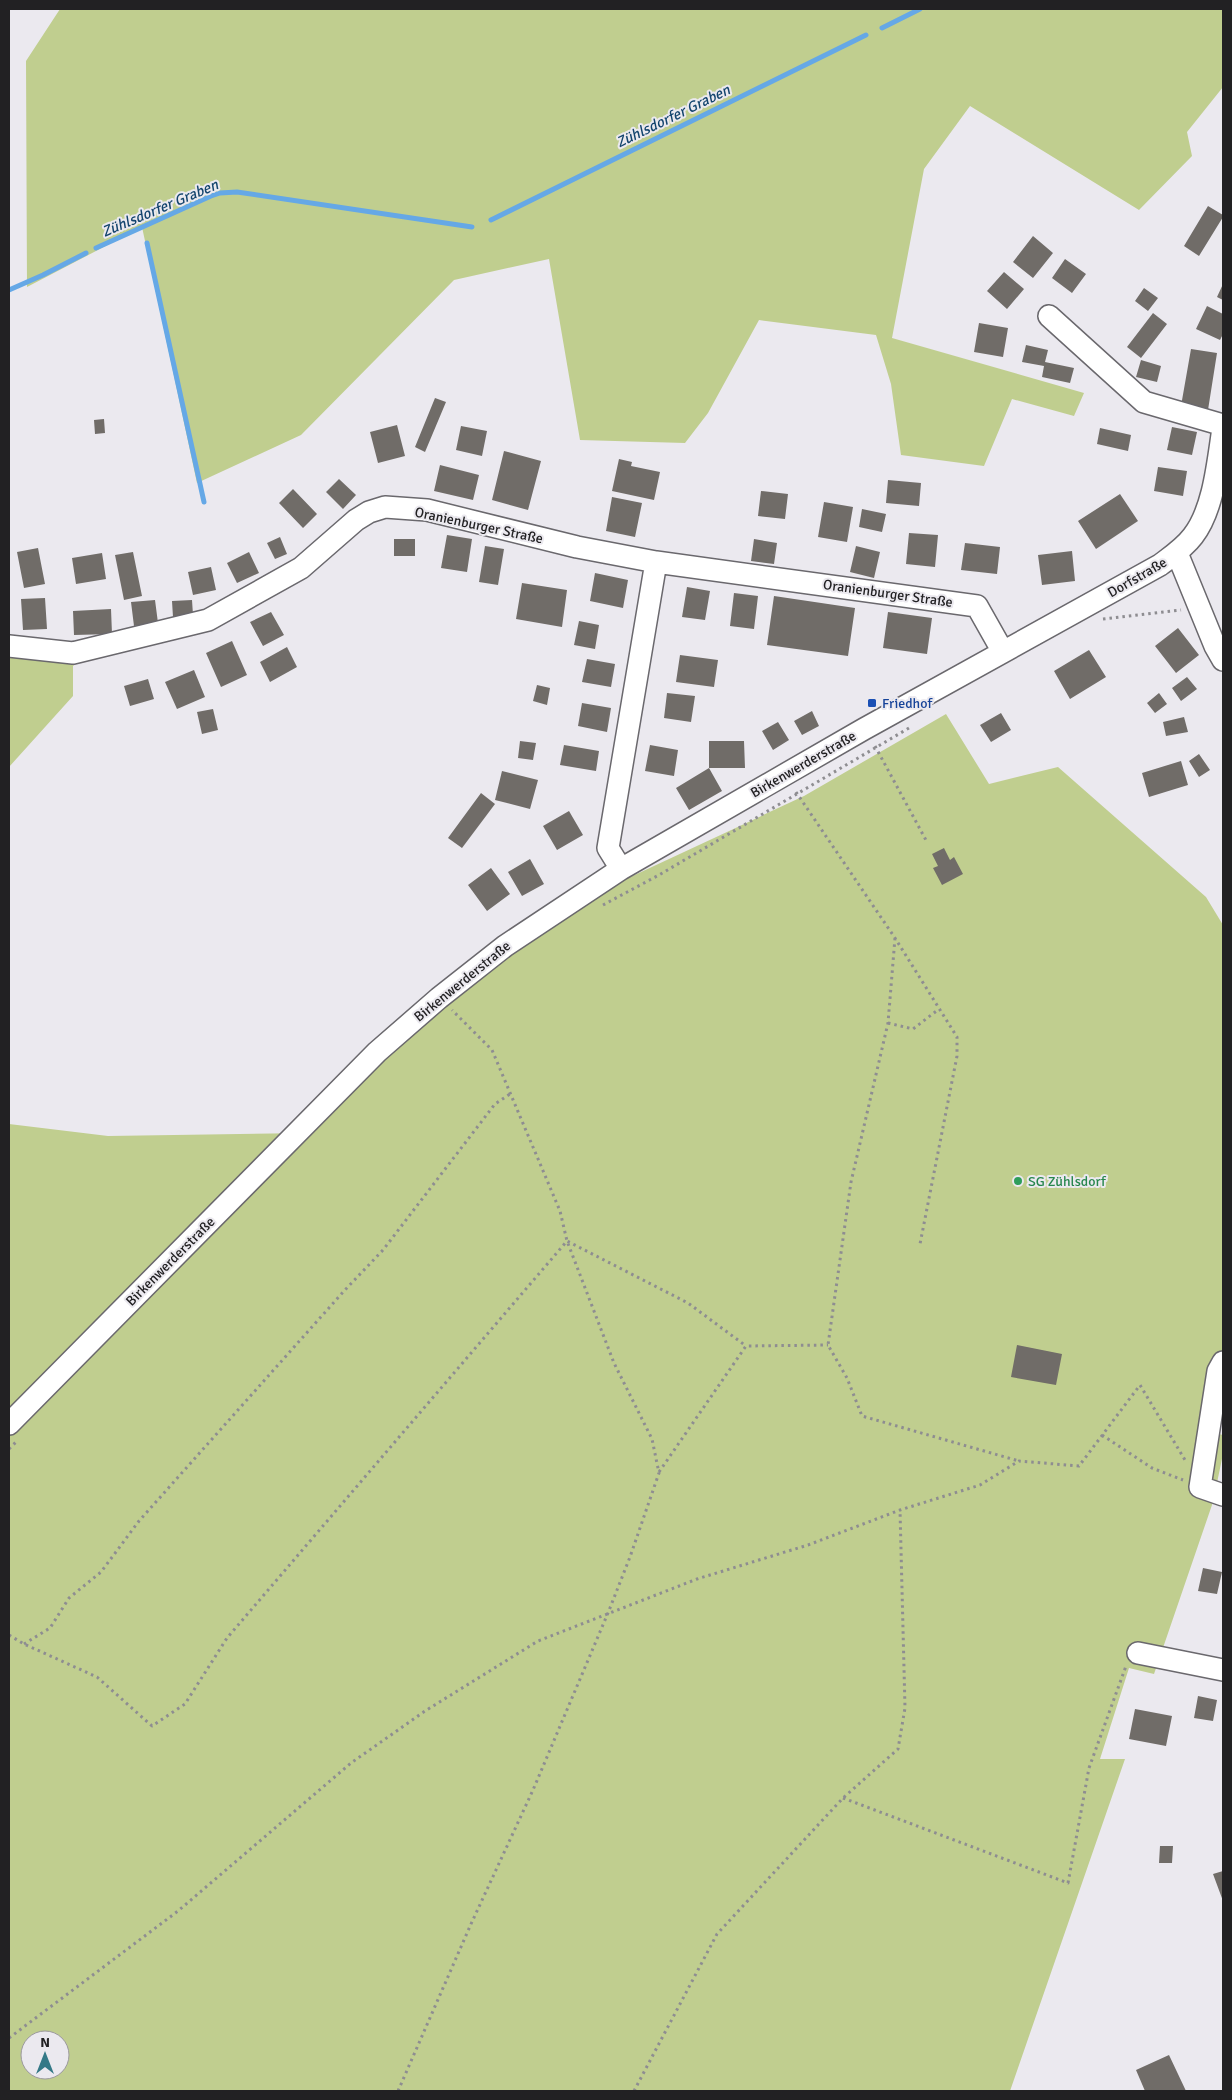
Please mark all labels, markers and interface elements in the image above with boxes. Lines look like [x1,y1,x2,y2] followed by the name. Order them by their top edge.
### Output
[613,80,734,151] water label: Zühlsdorfer Graben
[99,175,222,241] water label: Zühlsdorfer Graben
[413,504,545,547] street label: Oranienburger Straße
[1105,554,1170,601] street label: Dorfstraße
[822,576,954,611] street label: Oranienburger Straße
[882,695,933,712] place label: Friedhof
[866,697,878,709] marker: Friedhof
[747,727,859,802] street label: Birkenwerderstraße
[411,937,514,1025] street label: Birkenwerderstraße
[1028,1173,1107,1190] place label: SG Zühlsdorf
[1012,1175,1024,1187] marker: SG Zühlsdorf
[122,1213,218,1309] street label: Birkenwerderstraße
[20,2030,70,2080] north arrow
[40,2034,50,2051] text: N

